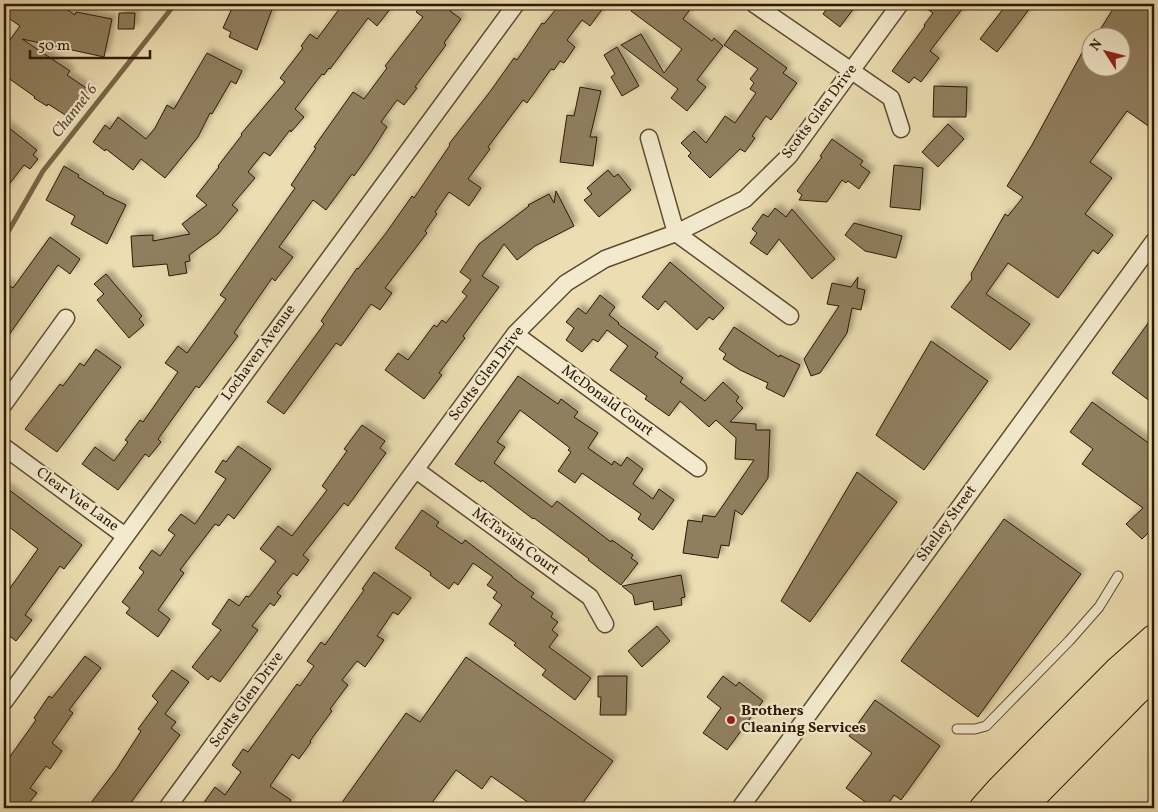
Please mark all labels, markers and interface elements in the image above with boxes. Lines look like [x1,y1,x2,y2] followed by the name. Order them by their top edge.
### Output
[30,28,150,60] scale bar
[1080,28,1130,78] north arrow
[38,36,70,57] text: 50 m
[1086,36,1107,55] text: N
[777,60,863,164] street label: Scotts Glen Drive
[47,79,103,143] water label: Channel 6
[217,300,301,406] street label: Lochaven Avenue
[444,322,530,426] street label: Scotts Glen Drive
[557,360,657,442] street label: McDonald Court
[31,463,123,537] street label: Clear Vue Lane
[912,481,982,567] street label: Shelley Street
[467,503,563,581] street label: McTavish Court
[205,648,289,752] street label: Scotts Glen Drive
[741,701,866,739] place label: Brothers Cleaning Services
[725,714,737,726] marker: Brothers Cleaning Services

